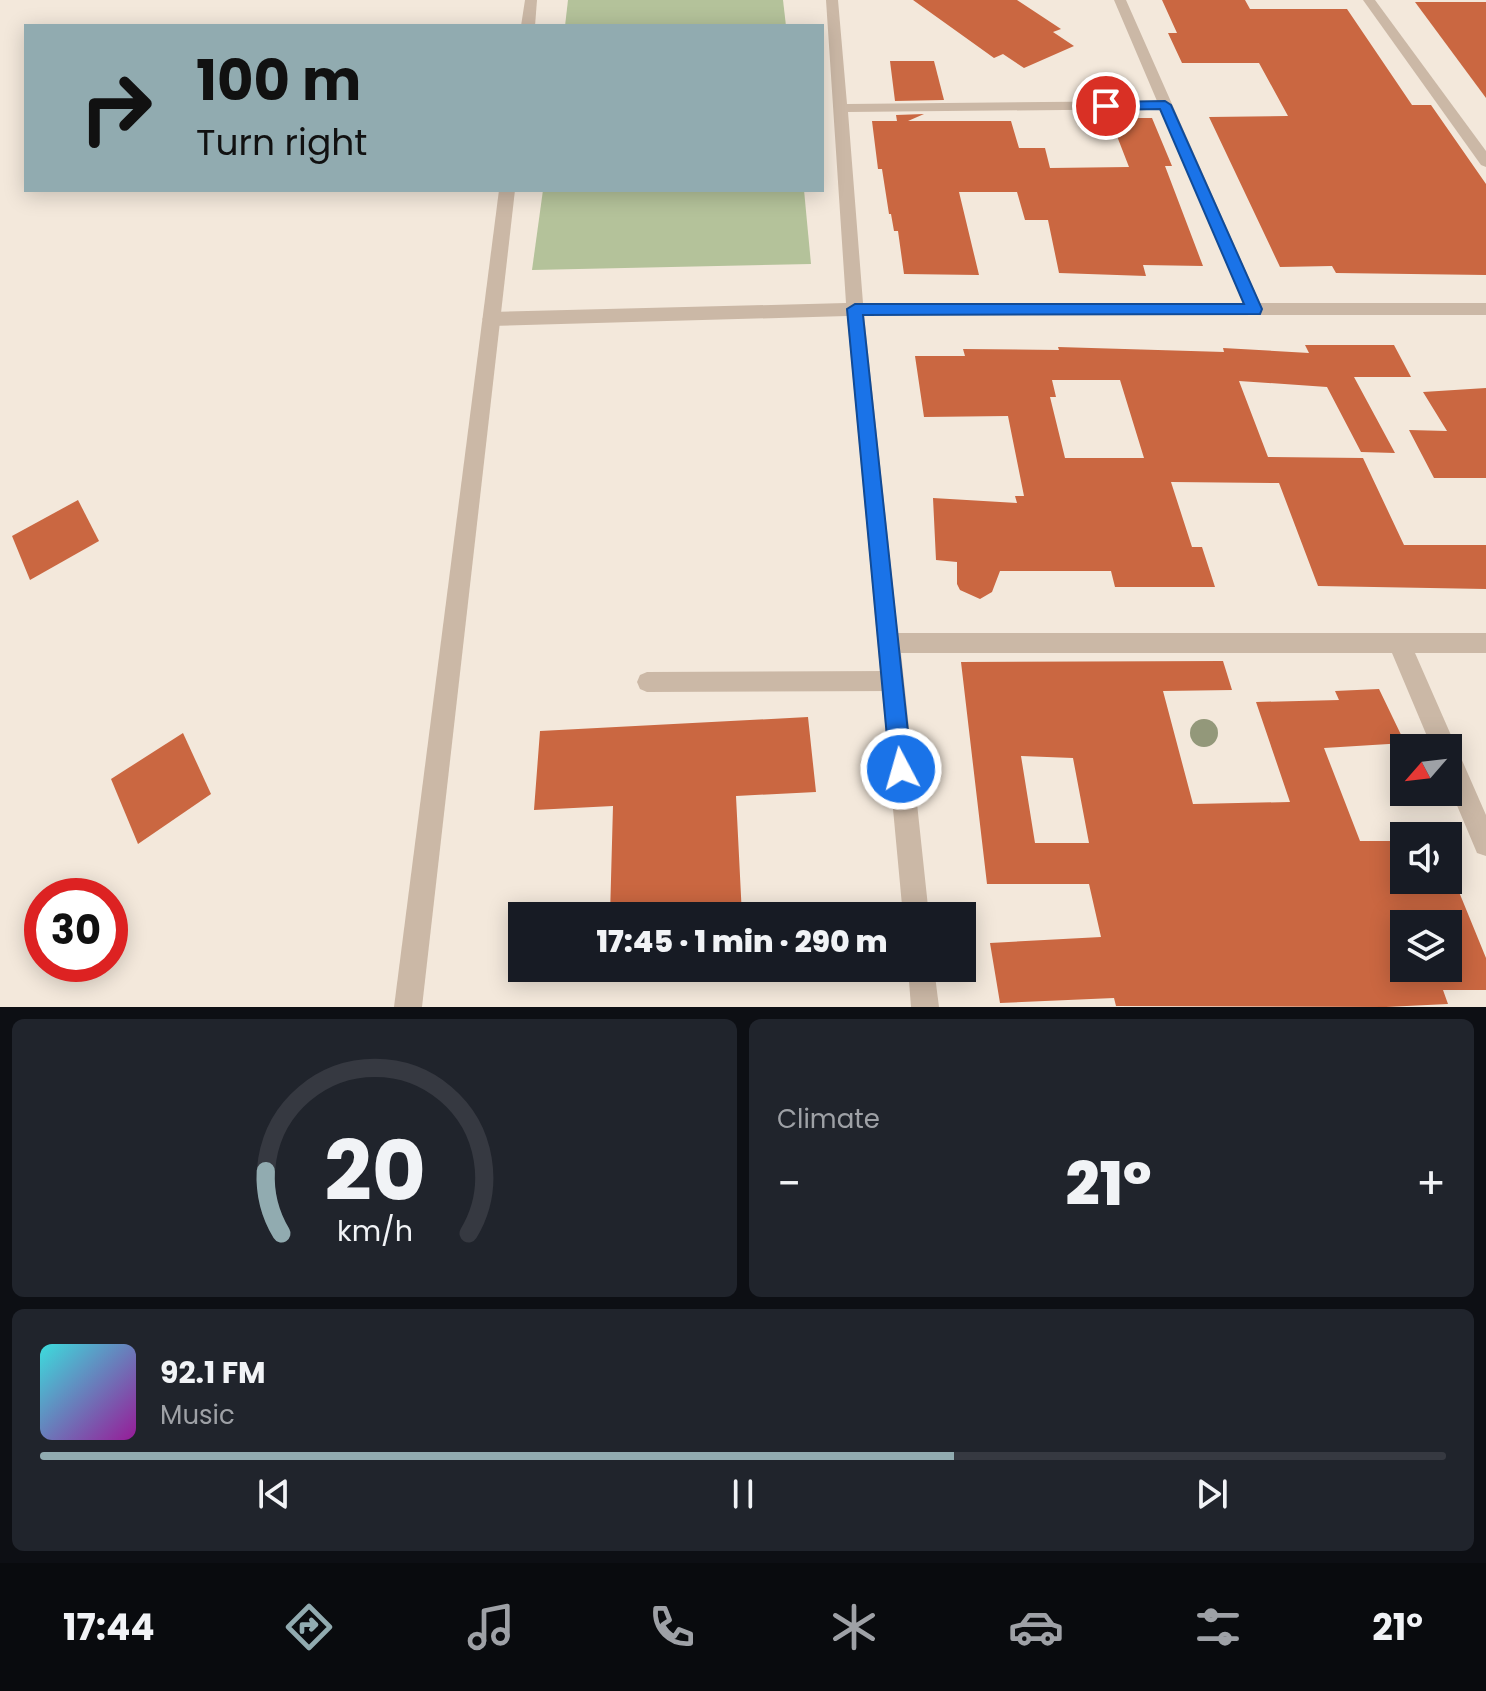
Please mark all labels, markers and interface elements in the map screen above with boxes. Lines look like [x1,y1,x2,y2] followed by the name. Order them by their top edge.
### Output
[196,41,361,120] text: 100 m
[64,56,168,160] icon: right
[1072,72,1140,140] pin
[1084,84,1128,128] icon: arrive
[196,117,367,168] text: Turn right
[859,727,943,811] position arrow
[1390,734,1462,806] north arrow
[1390,734,1462,982] map controls
[1390,822,1462,894] button: sound
[24,878,128,982] speed limit sign: 30
[1390,910,1462,982] button: layers
[597,920,887,963] text: 17:45 · 1 min · 290 m
[777,1101,880,1137] text: Climate
[324,1113,425,1229] text: 20
[1066,1142,1152,1226] text: 21°
[777,1153,801,1214] text: −
[1416,1153,1446,1214] text: +
[336,1211,413,1251] text: km/h
[160,1351,266,1394] text: 92.1 FM
[160,1397,235,1433] text: Music
[252,1472,296,1516] icon: previous
[721,1472,765,1516] icon: pause
[1190,1472,1234,1516] icon: next
[281,1599,337,1655] icon: directions
[463,1599,519,1655] icon: music
[644,1599,700,1655] icon: phone
[826,1599,882,1655] icon: climate
[1008,1599,1064,1655] icon: car
[1190,1599,1246,1655] icon: filters
[63,1602,155,1653] text: 17:44
[1372,1602,1423,1653] text: 21°

